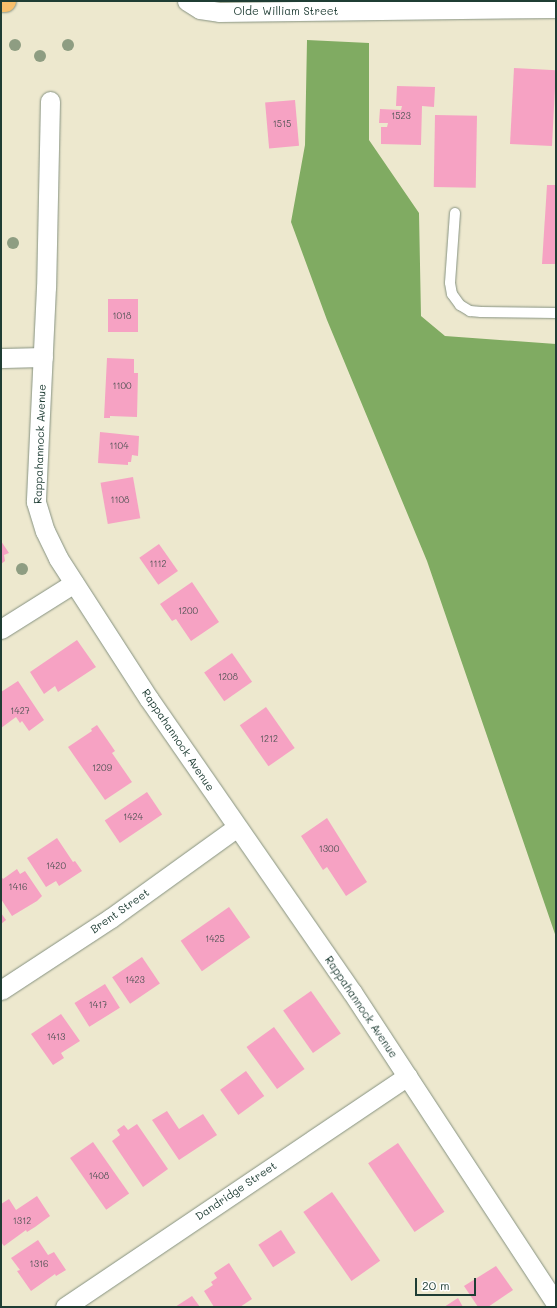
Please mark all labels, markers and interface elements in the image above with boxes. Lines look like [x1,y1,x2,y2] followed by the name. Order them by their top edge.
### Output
[234,4,338,18] street label: Olde William Street
[391,111,411,121] house number: 1523
[273,119,291,129] house number: 1515
[112,311,132,321] house number: 1018
[112,381,132,391] house number: 1100
[31,384,49,504] street label: Rappahannock Avenue
[110,441,128,451] house number: 1104
[110,495,130,505] house number: 1108
[149,559,167,569] house number: 1112
[178,606,198,616] house number: 1200
[218,672,238,682] house number: 1208
[139,687,217,793] street label: Rappahannock Avenue
[10,706,30,716] house number: 1427
[260,734,278,744] house number: 1212
[92,763,112,773] house number: 1209
[123,812,143,822] house number: 1424
[319,844,339,854] house number: 1300
[46,861,66,871] house number: 1420
[9,882,27,892] house number: 1416
[88,886,152,936] street label: Brent Street
[205,934,225,944] house number: 1425
[322,954,400,1060] street label: Rappahannock Avenue
[125,975,145,985] house number: 1423
[89,1000,107,1010] house number: 1417
[47,1032,65,1042] house number: 1413
[193,1159,279,1223] street label: Dandridge Street
[89,1171,109,1181] house number: 1408
[13,1216,31,1226] house number: 1312
[30,1259,48,1269] house number: 1316
[417,1270,478,1296] scale bar
[422,1277,450,1293] text: 20 m

